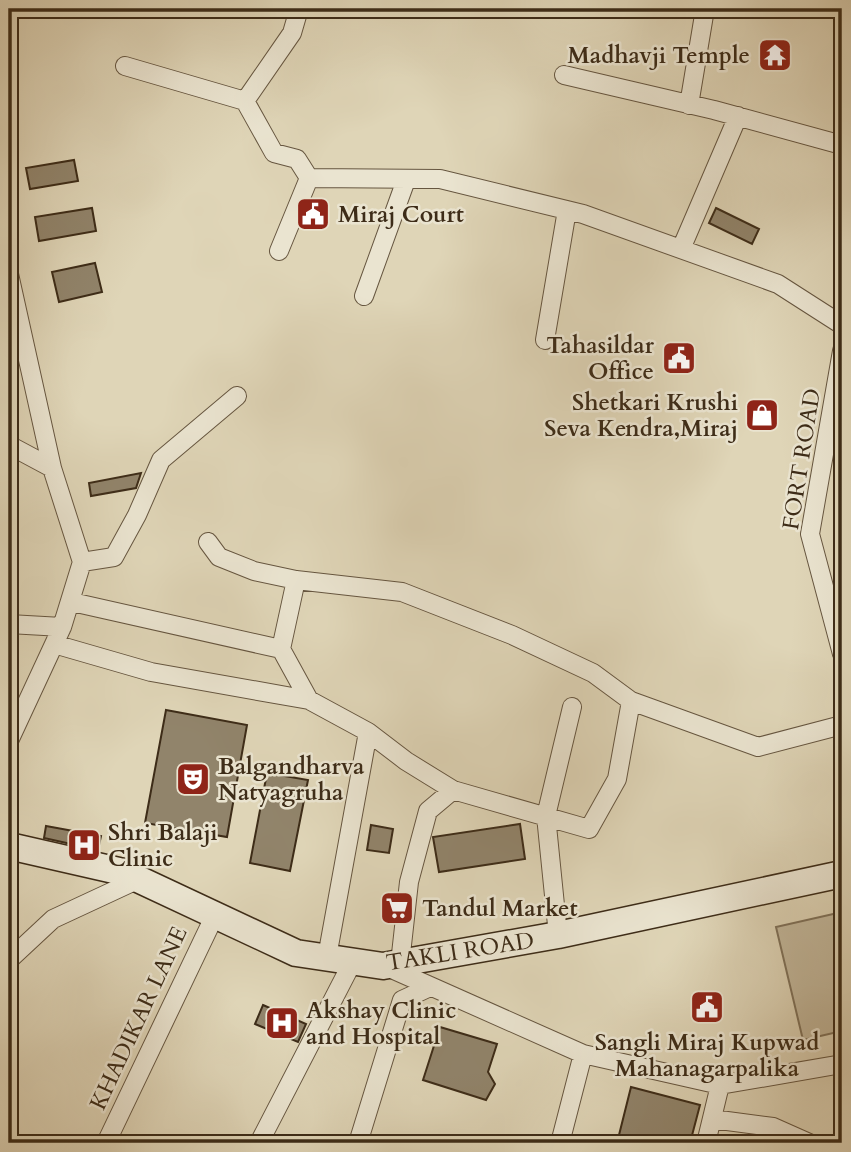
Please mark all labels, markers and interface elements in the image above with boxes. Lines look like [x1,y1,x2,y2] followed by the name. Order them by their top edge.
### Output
[756,36,794,74] temple icon: Madhavji Temple
[567,40,750,71] place label: Madhavji Temple
[294,195,332,233] public building icon: Miraj Court
[338,199,464,230] place label: Miraj Court
[546,330,655,387] place label: Tahasildar Office
[660,339,698,377] public building icon: Tahasildar Office
[775,386,828,532] street label: FORT ROAD
[544,387,738,444] place label: Shetkari Krushi Seva Kendra,Miraj
[743,396,781,434] shop icon: Shetkari Krushi Seva Kendra,Miraj
[218,751,365,808] place label: Balgandharva Natyagruha
[174,760,212,798] theatre icon: Balgandharva Natyagruha
[108,817,218,874] place label: Shri Balaji Clinic
[65,826,103,864] hospital icon: Shri Balaji Clinic
[378,889,416,927] supermarket icon: Tandul Market
[422,893,578,924] place label: Tandul Market
[82,922,195,1115] street label: KHADIKAR LANE
[384,925,536,978] street label: TAKLI ROAD
[688,988,726,1026] public building icon: Sangli Miraj Kupwad Mahanagarpalika
[306,995,456,1052] place label: Akshay Clinic and Hospital
[263,1004,301,1042] hospital icon: Akshay Clinic and Hospital
[595,1027,819,1084] place label: Sangli Miraj Kupwad Mahanagarpalika

